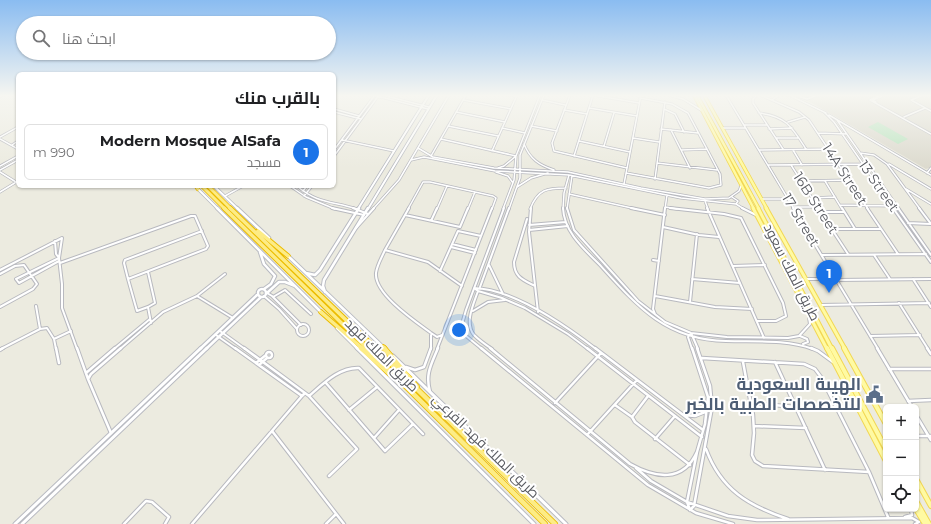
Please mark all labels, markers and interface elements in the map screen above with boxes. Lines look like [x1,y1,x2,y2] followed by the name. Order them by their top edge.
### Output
[16,16,336,60] search box
[30,27,52,49] icon: search
[62,29,116,48] text: ابحث هنا
[235,88,320,108] text: بالقرب منك
[100,131,281,150] text: Modern Mosque AlSafa
[818,140,872,209] street label: 14A Street
[33,144,75,160] text: 990 m
[303,144,309,160] text: 1
[247,154,281,170] text: مسجد
[855,157,903,216] street label: 13 Street
[789,169,843,238] street label: 16B Street
[778,190,824,250] street label: 17 Street
[760,220,824,324] street label: طريق الملك سعود
[816,260,842,293] pin: 1
[341,314,423,396] street label: طريق الملك فهد
[449,320,469,340] your location
[685,374,861,414] place label: الهيىة السعودية للتخصصات الطبية بالخبر
[864,384,884,404] public building icon: الهيىة السعودية للتخصصات الطبية بالخبر
[426,390,543,504] street label: طريق الملك فهد الفرعي
[883,404,919,512] map controls
[883,404,919,440] button: +
[883,440,919,476] button: −
[883,476,919,512] button: locate

